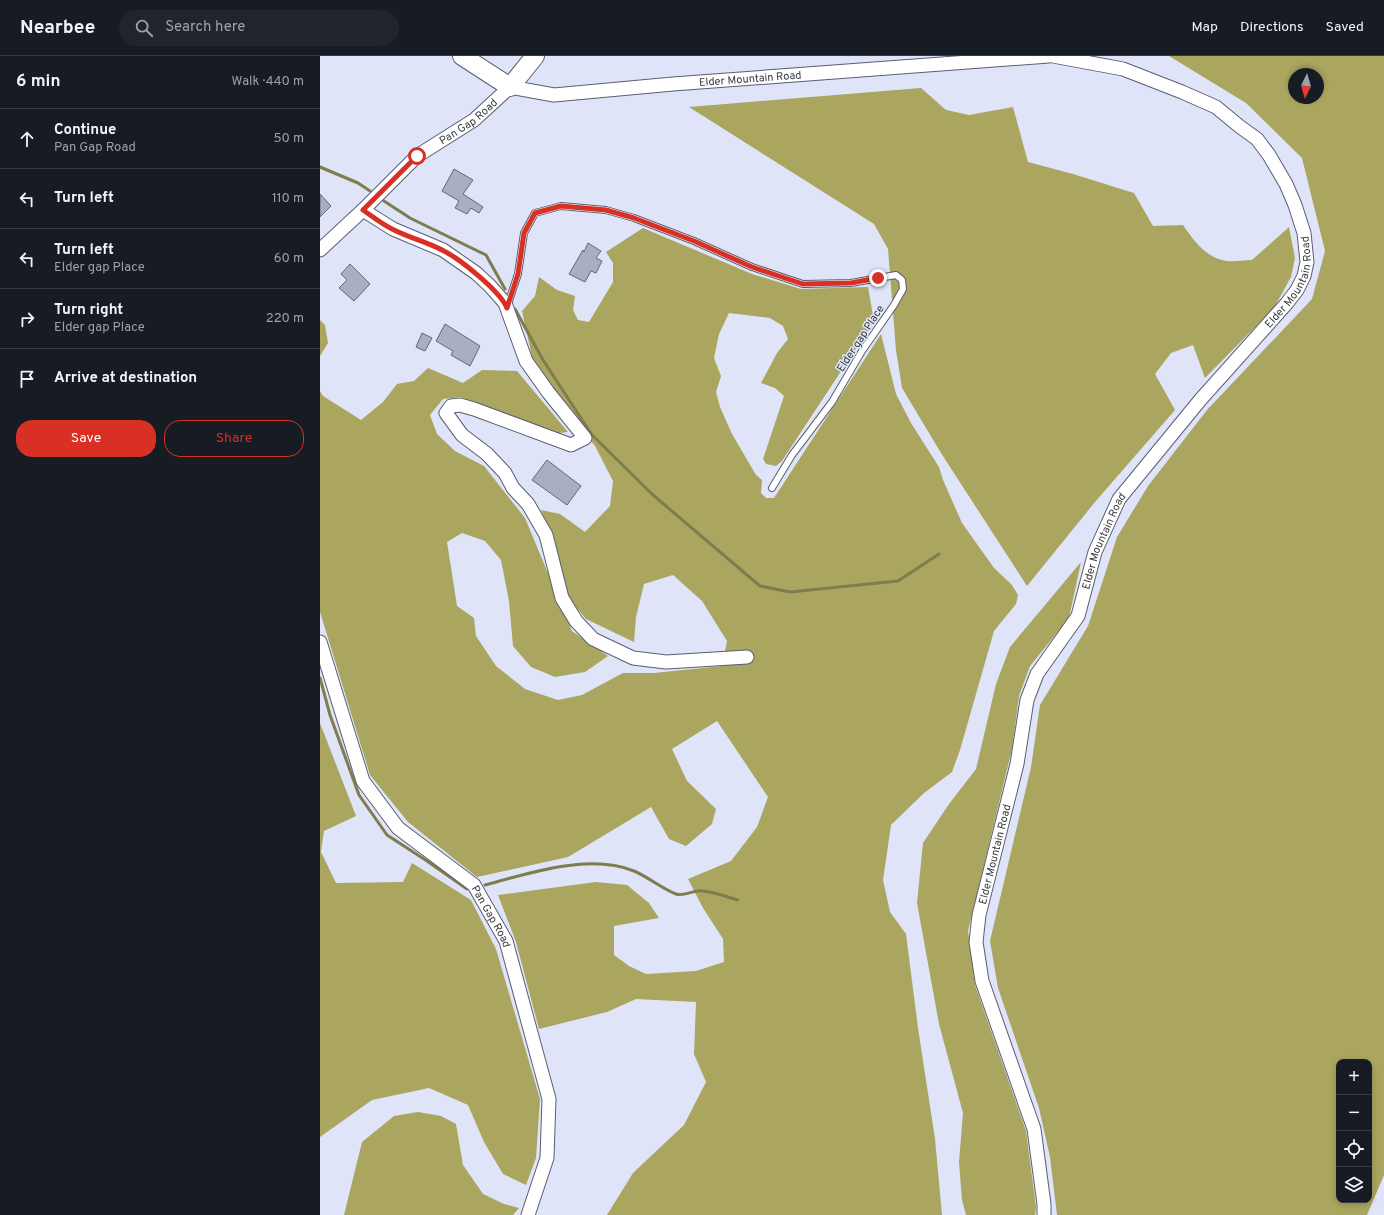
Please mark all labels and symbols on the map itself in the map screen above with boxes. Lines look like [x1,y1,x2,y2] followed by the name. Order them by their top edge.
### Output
[698,68,802,90] street label: Elder Mountain Road
[1288,68,1324,104] north arrow
[437,96,501,148] street label: Pan Gap Road
[408,147,426,165] route start
[1262,235,1315,331] street label: Elder Mountain Road
[869,269,887,287] route end
[834,302,888,375] street label: Elder gap Place
[1079,490,1129,591] street label: Elder Mountain Road
[976,803,1015,906] street label: Elder Mountain Road
[468,883,513,949] street label: Pan Gap Road

